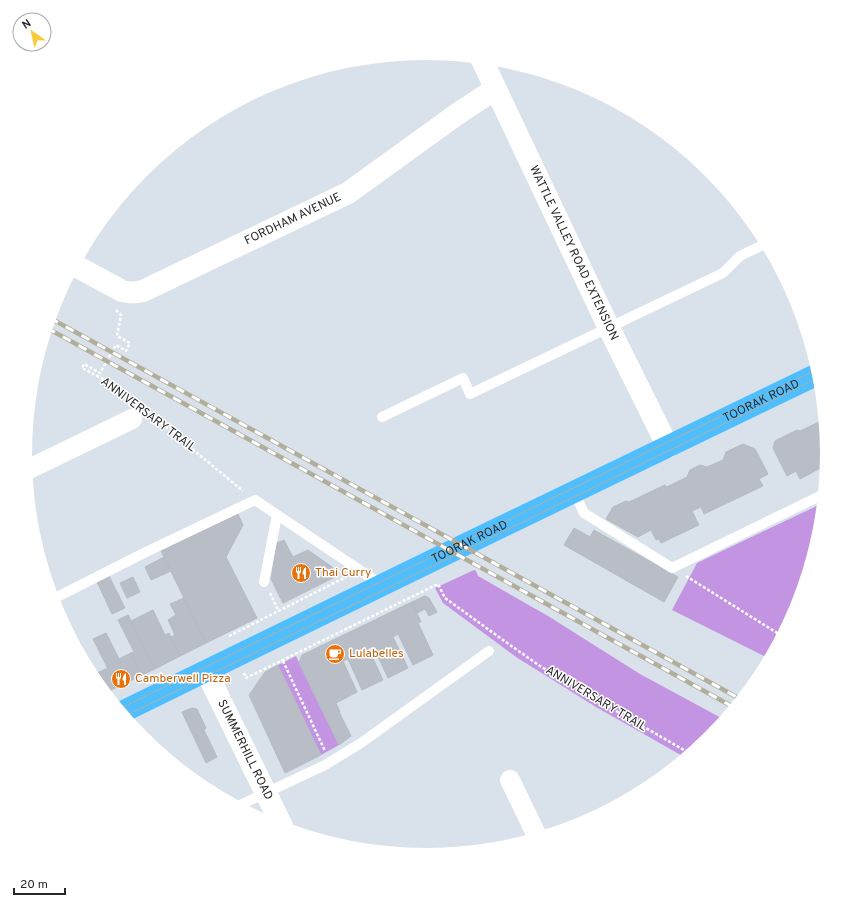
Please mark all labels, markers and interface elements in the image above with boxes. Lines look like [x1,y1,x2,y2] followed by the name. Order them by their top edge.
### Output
[12,12,52,52] north arrow
[20,17,34,33] text: N
[525,163,622,343] street label: WATTLE VALLEY ROAD EXTENSION
[242,189,344,249] street label: FORDHAM AVENUE
[97,374,199,456] street label: ANNIVERSARY TRAIL
[721,376,802,426] street label: TOORAK ROAD
[429,517,510,568] street label: TOORAK ROAD
[290,562,312,584] restaurant icon: Thai Curry
[315,565,371,581] place label: Thai Curry
[324,643,346,665] cafe icon: Lulabelles
[349,646,404,662] place label: Lulabelles
[542,662,650,736] street label: ANNIVERSARY TRAIL
[110,668,132,690] restaurant icon: Camberwell Pizza
[135,671,231,687] place label: Camberwell Pizza
[213,697,276,803] street label: SUMMERHILL ROAD
[14,870,65,896] scale bar
[20,877,48,893] text: 20 m

